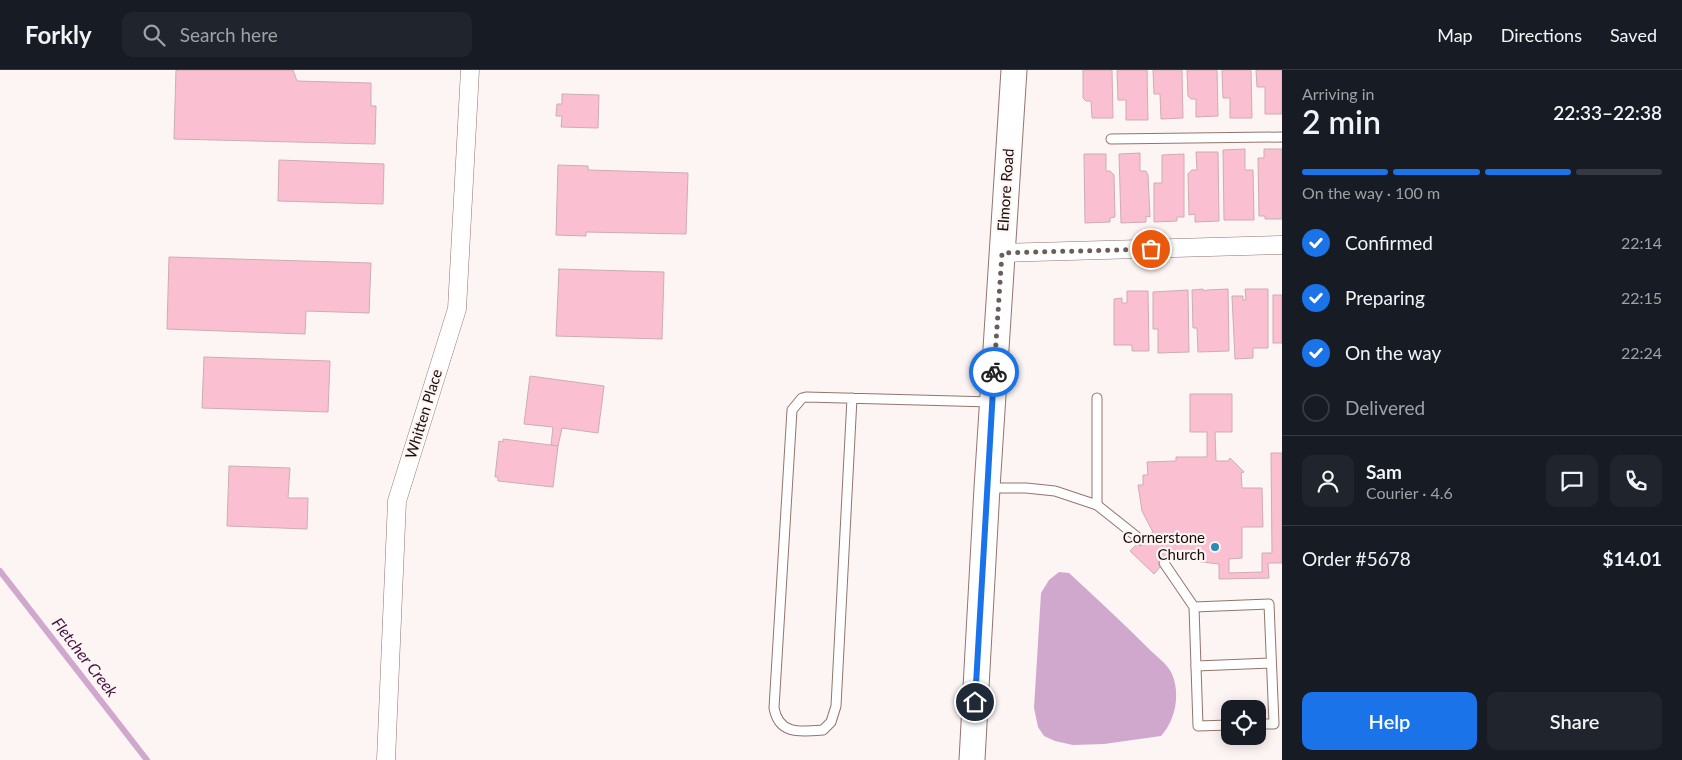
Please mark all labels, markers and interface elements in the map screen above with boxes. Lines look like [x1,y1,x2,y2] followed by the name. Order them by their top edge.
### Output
[122,12,472,57] search box
[25,20,92,49] text: Forkly
[140,21,168,49] icon: search
[180,23,278,46] text: Search here
[1437,24,1473,46] text: Map
[1501,24,1582,46] text: Directions
[1610,24,1657,46] text: Saved
[1302,84,1375,103] text: Arriving in
[1553,101,1662,124] text: 22:33–22:38
[1302,102,1381,141] text: 2 min
[993,148,1017,232] street label: Elmore Road
[1302,183,1440,202] text: On the way · 100 m
[1130,228,1172,270] pin
[1302,229,1330,257] icon: check
[1345,231,1433,254] text: Confirmed
[1621,233,1662,252] text: 22:14
[1137,235,1165,263] icon: bag
[1302,284,1330,312] icon: check
[1345,286,1425,309] text: Preparing
[1621,288,1662,307] text: 22:15
[1302,339,1330,367] icon: check
[1345,341,1441,364] text: On the way
[1621,343,1662,362] text: 22:24
[969,347,1019,397] courier
[980,358,1008,386] icon: bike
[401,367,445,461] street label: Whitten Place
[1345,396,1425,419] text: Delivered
[1302,455,1354,507] button: person
[1546,455,1598,507] button: chat
[1610,455,1662,507] button: phone
[1366,460,1402,483] text: Sam
[1366,483,1453,502] text: Courier · 4.6
[1123,528,1205,563] place label: Cornerstone Church
[1209,541,1221,553] marker: Cornerstone Church
[1302,547,1411,570] text: Order #5678
[1602,547,1662,570] text: $14.01
[49,613,122,700] water label: Fletcher Creek
[954,681,996,723] pin
[961,688,989,716] icon: home
[1302,692,1477,750] button: Help
[1487,692,1662,750] button: Share
[1221,700,1266,745] map controls
[1221,700,1266,745] button: locate

